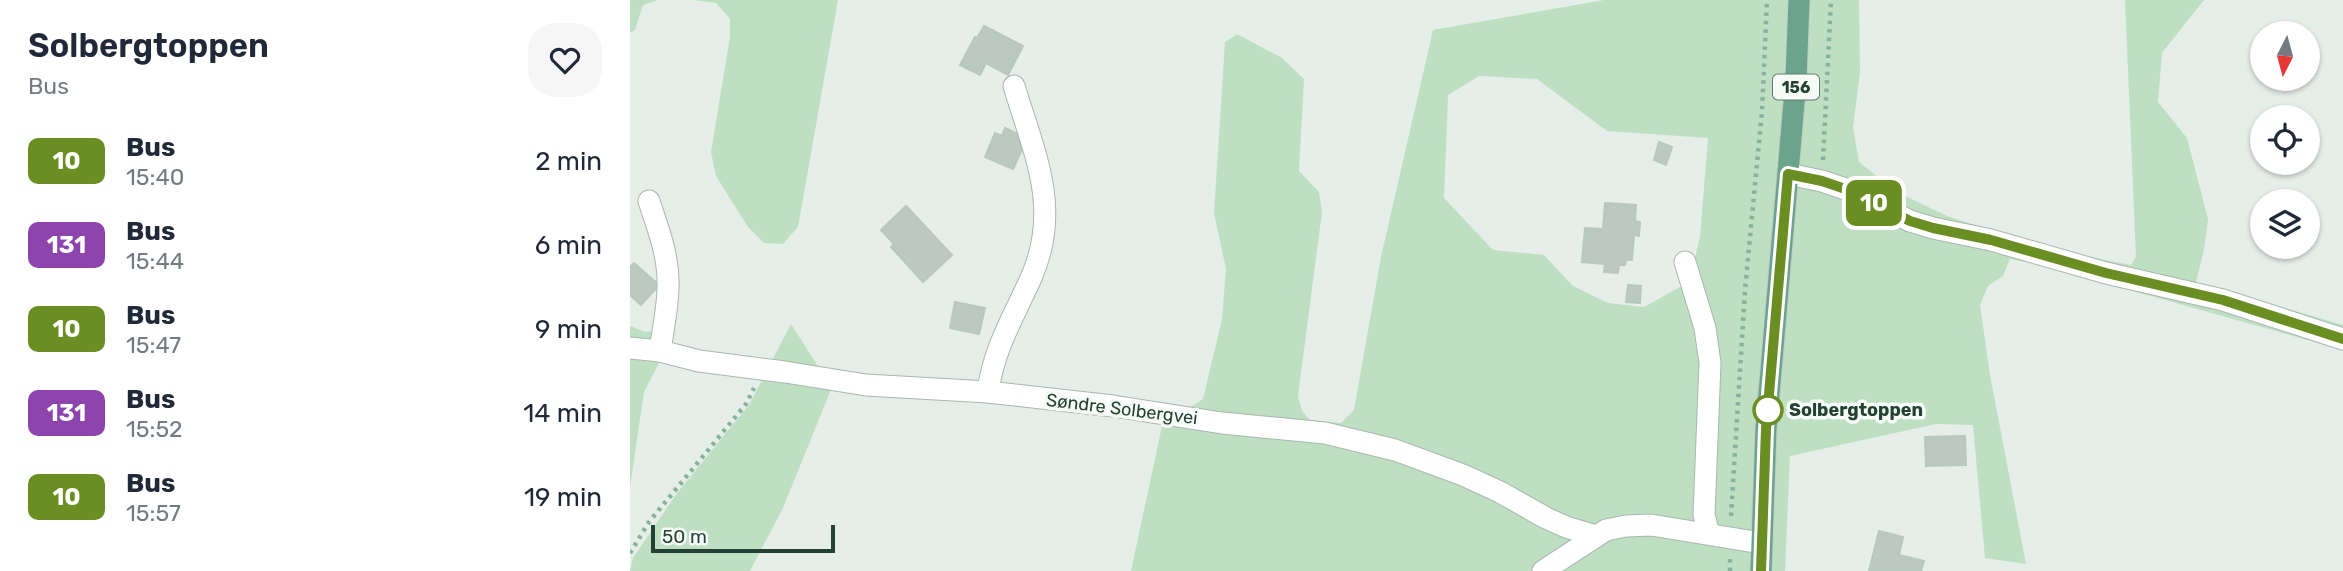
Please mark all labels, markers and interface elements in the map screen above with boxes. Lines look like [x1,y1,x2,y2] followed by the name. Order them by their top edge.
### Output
[2250,21,2320,91] north arrow
[2250,21,2320,259] map controls
[528,23,602,97] button: heart
[28,26,269,65] text: Solbergtoppen
[28,72,69,100] text: Bus
[1773,74,1819,100] road number: 156
[2250,105,2320,175] button: locate
[126,132,175,163] text: Bus
[535,146,602,177] text: 2 min
[52,147,81,175] text: 10
[126,163,184,191] text: 15:40
[1842,180,1906,226] line badge: 10
[1860,189,1888,217] text: 10
[2250,189,2320,259] button: layers
[126,216,175,247] text: Bus
[535,230,602,261] text: 6 min
[47,231,86,259] text: 131
[126,247,184,275] text: 15:44
[126,300,175,331] text: Bus
[535,314,602,345] text: 9 min
[52,315,81,343] text: 10
[126,331,181,359] text: 15:47
[126,384,175,415] text: Bus
[1045,389,1199,429] street label: Søndre Solbergvei
[1753,395,1783,425] marker: Solbergtoppen
[523,398,602,429] text: 14 min
[47,399,86,427] text: 131
[1789,399,1923,421] place label: Solbergtoppen
[126,415,183,443] text: 15:52
[126,468,175,499] text: Bus
[524,482,602,513] text: 19 min
[52,483,81,511] text: 10
[126,499,181,527] text: 15:57
[651,522,835,554] scale bar
[662,525,707,548] text: 50 m

